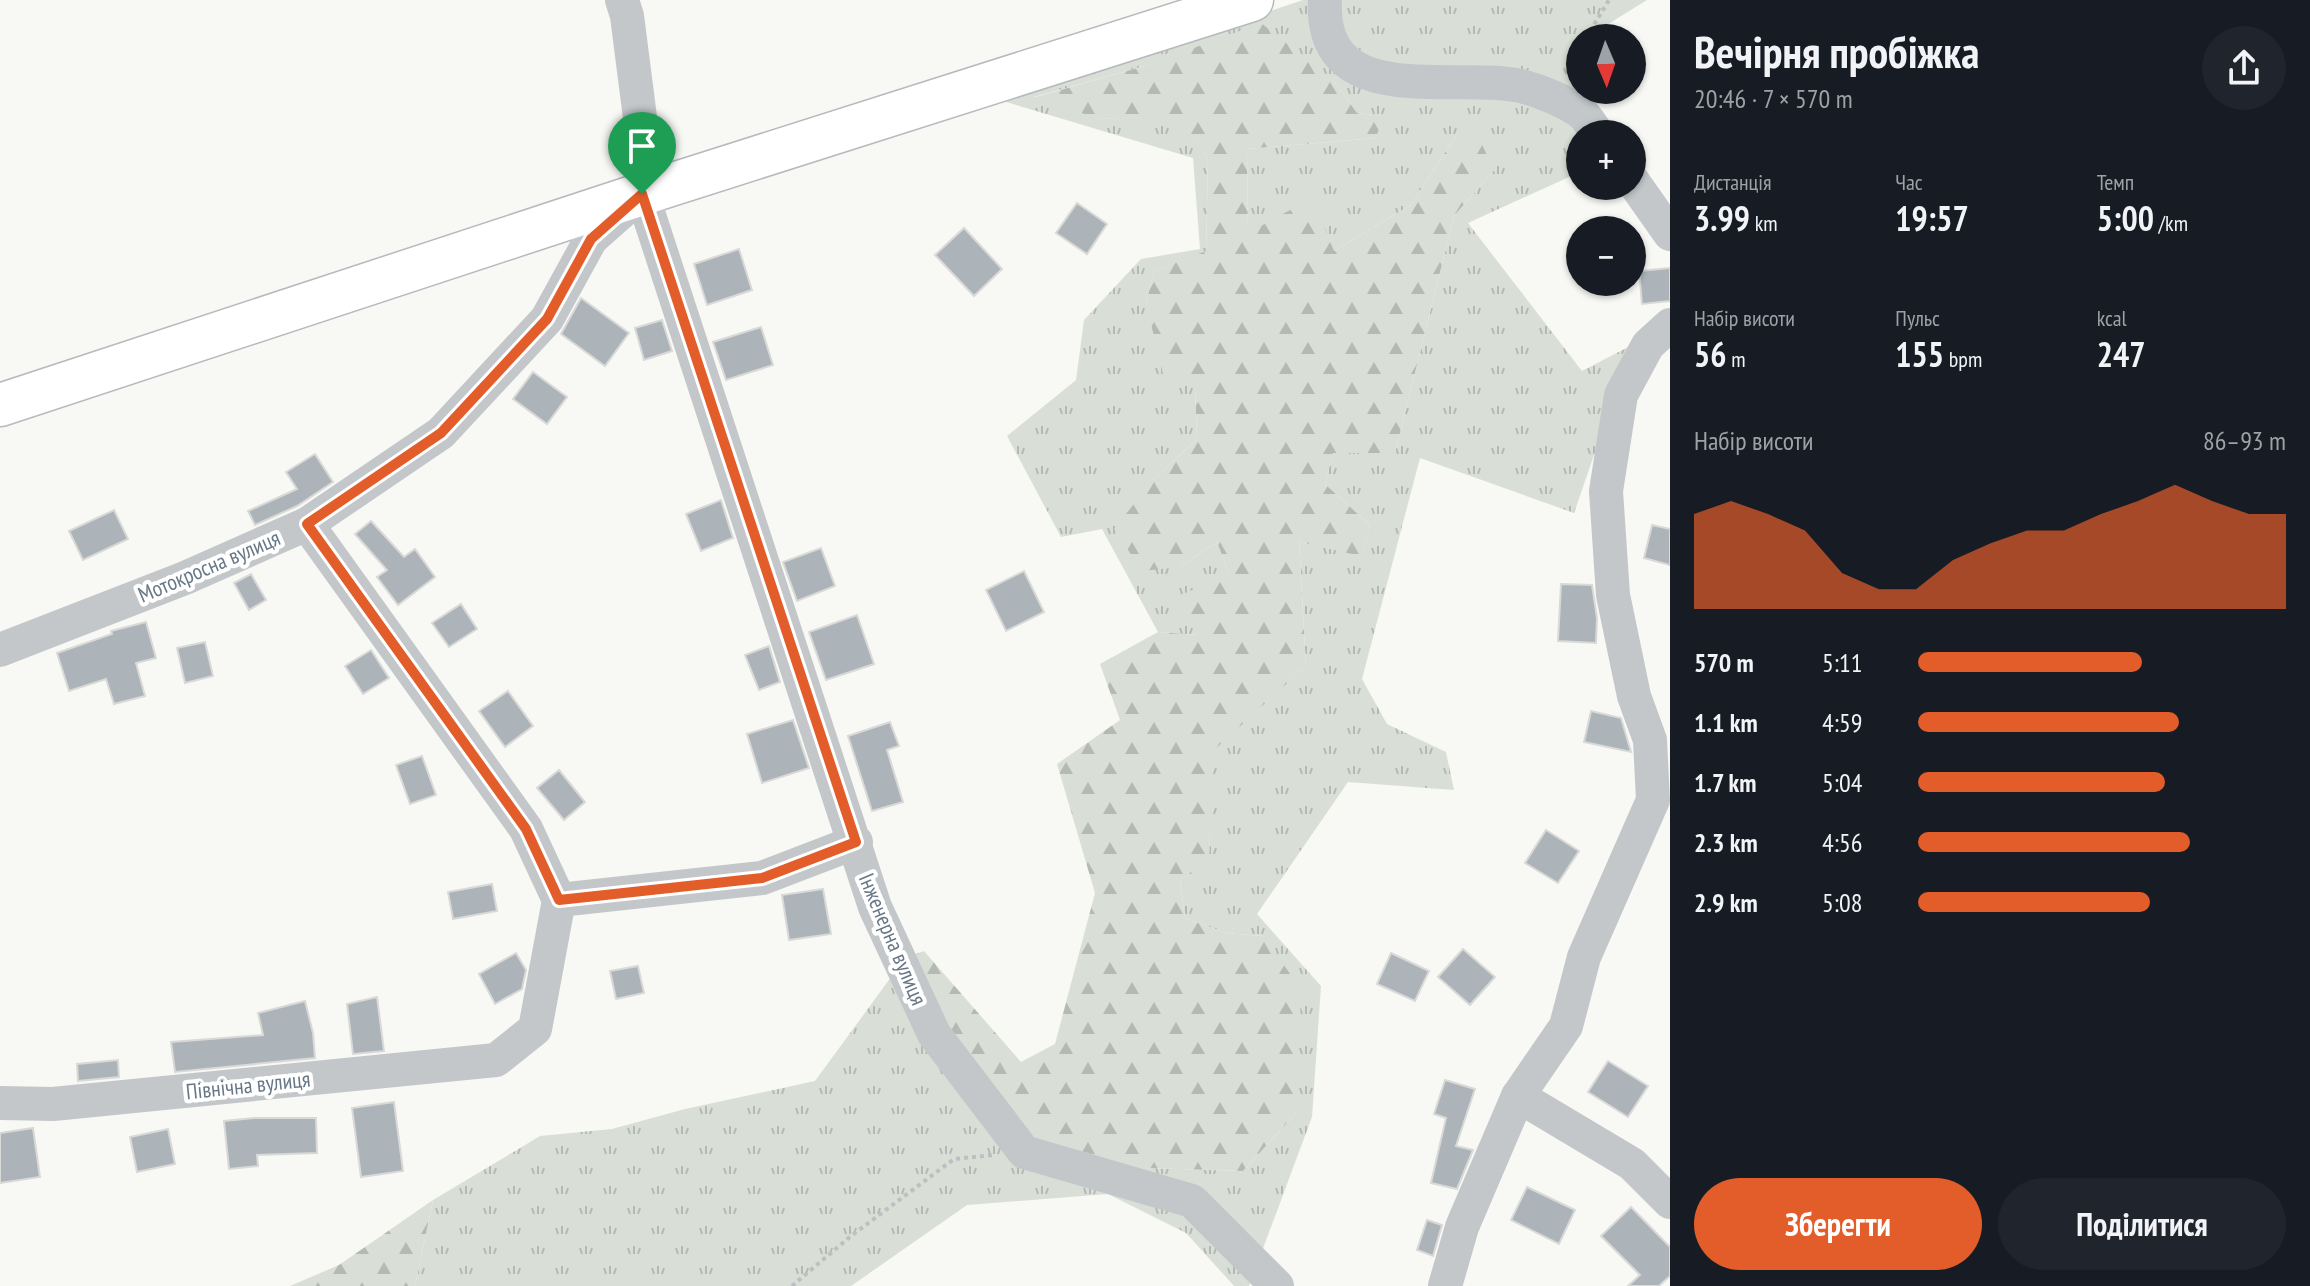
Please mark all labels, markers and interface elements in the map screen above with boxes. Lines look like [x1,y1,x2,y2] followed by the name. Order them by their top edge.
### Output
[1694,23,1979,80] text: Вечірня пробіжка
[1566,24,1646,104] north arrow
[1566,24,1646,296] map controls
[2202,26,2286,110] button: share
[1694,82,1853,115] text: 20:46 · 7 × 570 m
[608,112,676,194] pin
[1566,120,1646,200] button: +
[620,124,664,168] icon: arrive
[1694,168,1772,196] text: Дистанція
[1895,168,1923,196] text: Час
[2097,168,2134,196] text: Темп
[1694,196,1750,240] text: 3.99
[1895,196,1969,240] text: 19:57
[2097,196,2154,240] text: 5:00
[1750,209,1778,237] text: km
[2154,209,2188,237] text: /km
[1566,216,1646,296] button: −
[1694,304,1795,332] text: Набір висоти
[1895,304,1940,332] text: Пульс
[2097,304,2127,332] text: kcal
[1694,332,1727,376] text: 56
[1895,332,1944,376] text: 155
[2097,332,2145,376] text: 247
[1727,345,1746,373] text: m
[1944,345,1982,373] text: bpm
[1694,424,1813,457] text: Набір висоти
[2203,424,2286,457] text: 86–93 m
[134,523,284,609] street label: Мотокросна вулиця
[1694,646,1754,679] text: 570 m
[1822,646,1862,679] text: 5:11
[1694,706,1758,739] text: 1.1 km
[1822,706,1862,739] text: 4:59
[1694,766,1757,799] text: 1.7 km
[1822,766,1862,799] text: 5:04
[1694,826,1758,859] text: 2.3 km
[1822,826,1862,859] text: 4:56
[853,869,933,1009] street label: Інженерна вулиця
[1694,886,1758,919] text: 2.9 km
[1822,886,1862,919] text: 5:08
[184,1065,312,1105] street label: Північна вулиця
[1694,1178,1982,1270] button: Зберегти
[1998,1178,2286,1270] button: Поділитися

